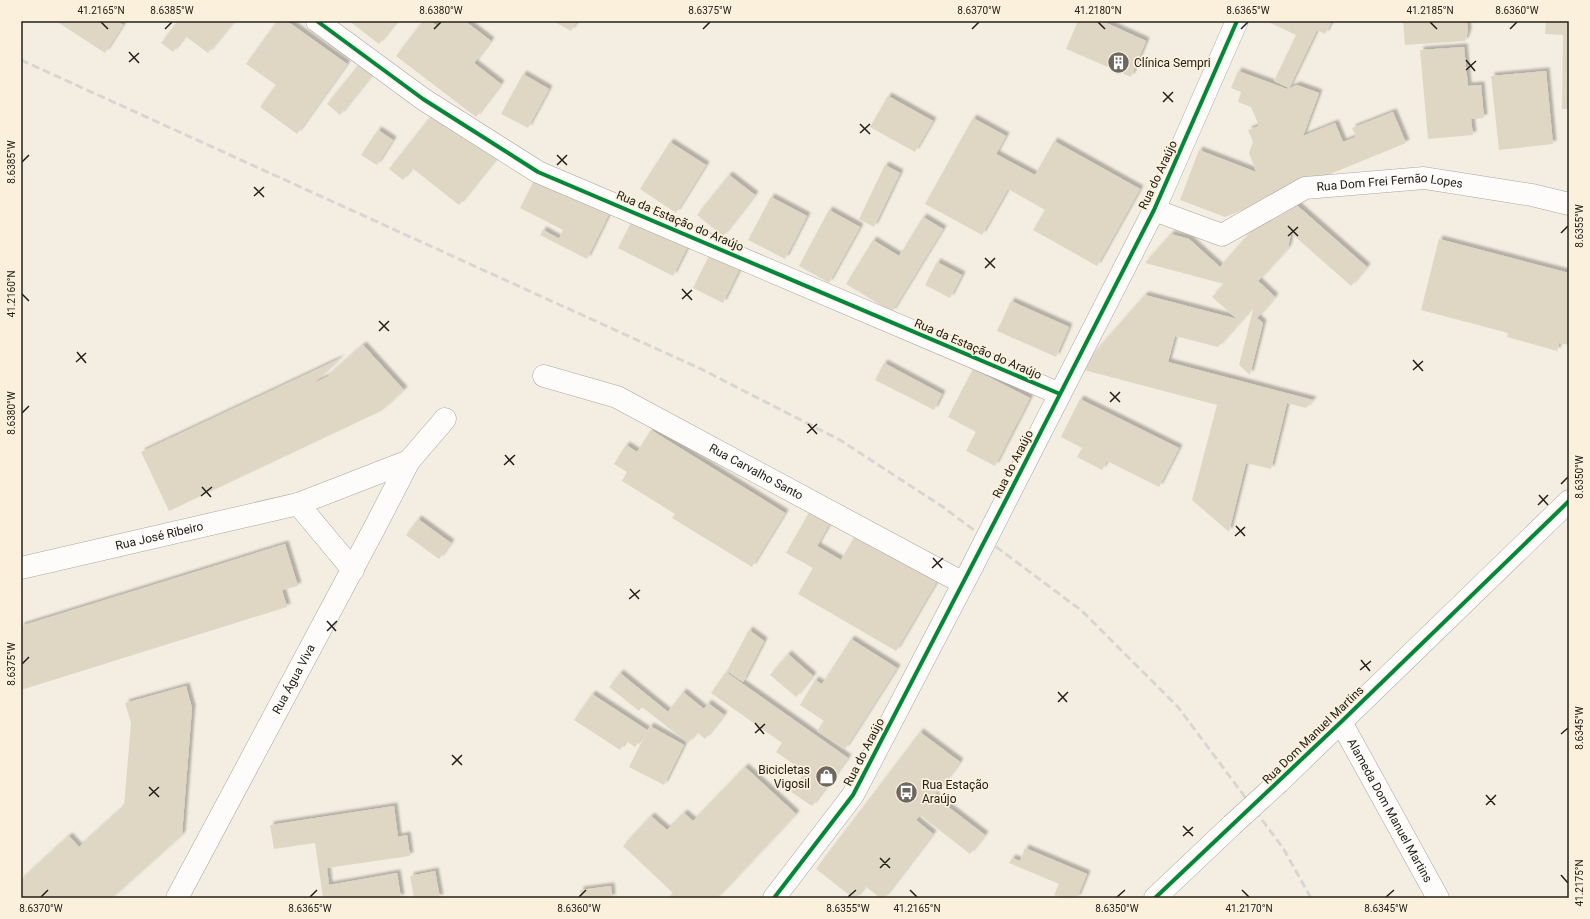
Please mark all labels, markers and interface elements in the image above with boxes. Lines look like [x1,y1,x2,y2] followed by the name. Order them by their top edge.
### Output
[77,5,125,16] text: 41.2165°N
[150,5,194,16] text: 8.6385°W
[419,5,463,16] text: 8.6380°W
[688,5,732,16] text: 8.6375°W
[957,5,1001,16] text: 8.6370°W
[1074,5,1122,16] text: 41.2180°N
[1226,5,1270,16] text: 8.6365°W
[1406,5,1454,16] text: 41.2185°N
[1495,5,1539,16] text: 8.6360°W
[1105,50,1131,76] building icon: Clínica Sempri
[1134,56,1211,70] place label: Clínica Sempri
[1136,138,1180,212] street label: Rua do Araújo
[6,140,17,184] text: 8.6385°W
[1316,171,1464,194] street label: Rua Dom Frei Fernão Lopes
[614,188,746,254] street label: Rua da Estação do Araújo
[1574,204,1585,248] text: 8.6355°W
[6,270,17,318] text: 41.2160°N
[912,316,1044,382] street label: Rua da Estação do Araújo
[6,391,17,435] text: 8.6380°W
[990,427,1036,500] street label: Rua do Araújo
[707,441,806,503] street label: Rua Carvalho Santo
[1574,455,1585,499] text: 8.6350°W
[114,519,205,553] street label: Rua José Ribeiro
[6,642,17,686] text: 8.6375°W
[269,642,318,717] street label: Rua Água Viva
[1259,683,1367,787] street label: Rua Dom Manuel Martins
[1574,706,1585,750] text: 8.6345°W
[841,715,887,788] street label: Rua do Araújo
[1344,736,1435,885] street label: Alameda Dom Manuel Martins
[758,763,810,791] place label: Bicicletas Vigosil
[813,764,839,790] shop icon: Bicicletas Vigosil
[922,778,989,806] place label: Rua Estação Araújo
[893,779,919,805] bus stop icon: Rua Estação Araújo
[1574,859,1585,907] text: 41.2175°N
[19,903,63,914] text: 8.6370°W
[288,903,332,914] text: 8.6365°W
[557,903,601,914] text: 8.6360°W
[826,903,870,914] text: 8.6355°W
[893,903,941,914] text: 41.2165°N
[1095,903,1139,914] text: 8.6350°W
[1225,903,1273,914] text: 41.2170°N
[1364,903,1408,914] text: 8.6345°W

